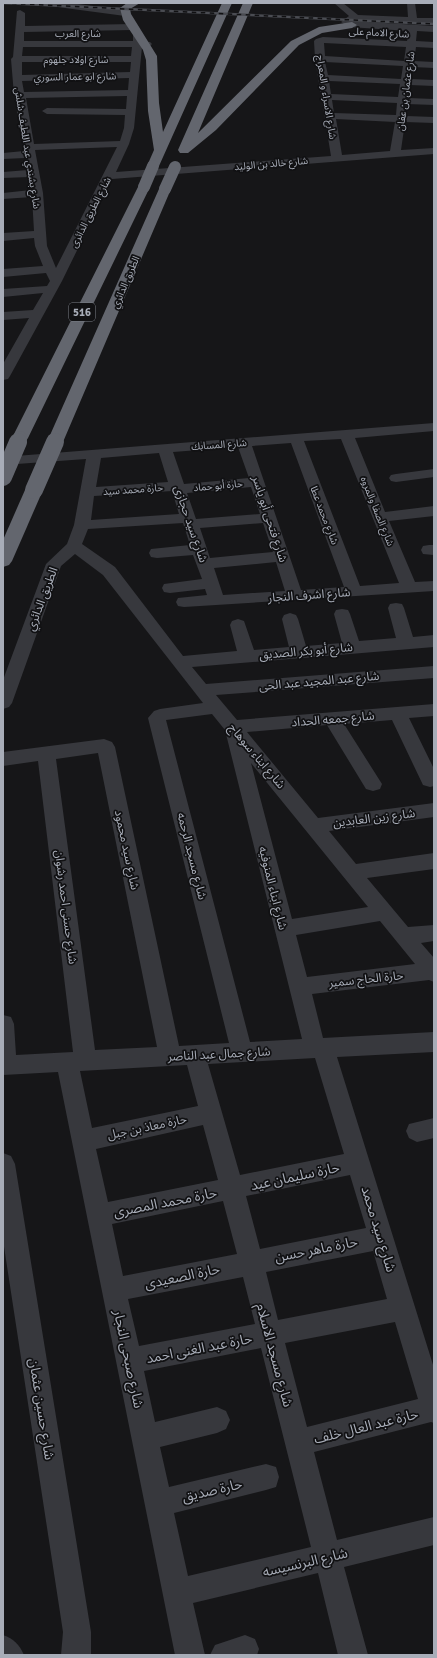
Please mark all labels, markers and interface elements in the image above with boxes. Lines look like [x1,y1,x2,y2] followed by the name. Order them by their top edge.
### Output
[348,25,410,43] street label: شارع الامام على
[55,28,101,41] street label: شارع العرب
[394,50,419,132] street label: شارع عثمان بن عفان
[44,54,109,68] street label: شارع اولاد جلهوم
[312,54,339,141] street label: شارع الاسراء و المعراج
[34,70,117,85] street label: شارع ابو عمار السوري
[10,87,43,210] street label: شارع بشندي عبد اللطيف شلش
[234,155,309,174] street label: شارع خالد بن الوليد
[68,175,115,250] street label: شارع الطريق الدائرى
[109,254,144,311] street label: الطريق الدائري
[69,303,95,321] road number: 516
[191,437,248,454] street label: شارع المسابك
[247,473,291,565] street label: شارع فتحى أبو ياسر
[357,475,397,548] street label: شارع الصفا والمروه
[193,478,243,494] street label: حارة أبو حماد
[103,482,164,498] street label: حارة محمد سيد
[169,484,211,565] street label: شارع سيد حجازى
[306,484,341,547] street label: شارع محمد عطا
[23,565,63,634] street label: الطريق الدائري
[266,585,351,607] street label: شارع اشرف النجار
[258,639,354,664] street label: شارع أبو بكر الصديق
[258,669,380,695] street label: شارع عبد المجيد عبد الحى
[291,708,375,732] street label: شارع جمعه الحداد
[224,721,288,793] street label: شارع ابناء سوهاج
[332,806,416,832] street label: شارع زين العابدين
[110,809,142,892] street label: شارع سيد محمود
[172,811,210,901] street label: شارع مسجد الرحمه
[254,845,290,932] street label: شارع ابناء المنوفيه
[50,849,80,965] street label: شارع حسنى احمد رشوان
[327,968,404,992] street label: حارة الحاج سمير
[166,1044,271,1066] street label: شارع جمال عبد الناصر
[106,1112,188,1143] street label: حارة معاذ بن جبل
[249,1159,341,1194] street label: حارة سليمان عيد
[112,1184,218,1221] street label: حارة محمد المصرى
[355,1184,400,1275] street label: شارع سيد محمد
[273,1233,359,1266] street label: حارة ماهر حسن
[143,1260,221,1293] street label: حارة الصعيدى
[251,1301,297,1409] street label: شارع مسجد الاسلام
[108,1307,147,1410] street label: شارع صبحى النجار
[145,1330,254,1367] street label: حارة عبد الغنى احمد
[23,1357,58,1462] street label: شارع حسين عثمان
[312,1405,420,1448] street label: حارة عبد العال خلف
[180,1475,244,1507] street label: حارة صديق
[261,1544,350,1582] street label: شارع البرنسيسه

